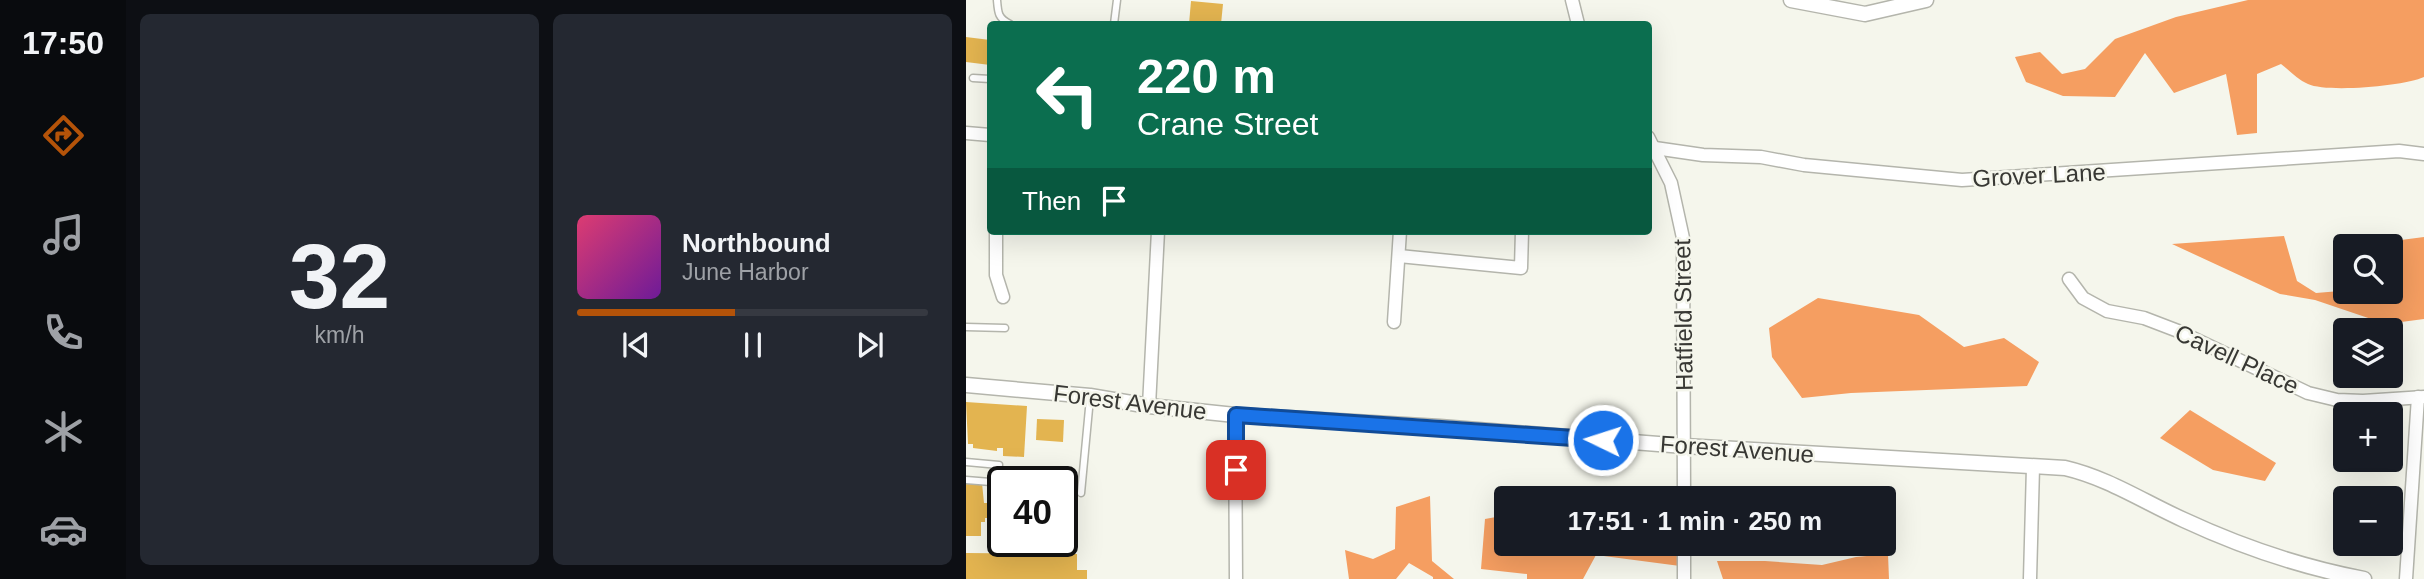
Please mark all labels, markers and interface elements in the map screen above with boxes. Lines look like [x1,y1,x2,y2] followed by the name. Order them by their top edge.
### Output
[22,25,104,61] text: 17:50
[1022,49,1113,140] icon: left
[1137,49,1276,103] text: 220 m
[1137,106,1318,142] text: Crane Street
[39,111,88,160] icon: directions
[1972,158,2106,192] street label: Grover Lane
[1095,182,1133,220] icon: arrive
[1022,186,1081,216] text: Then
[39,210,88,259] icon: music
[289,226,390,327] text: 32
[682,228,831,258] text: Northbound
[2333,234,2403,556] map controls
[2333,234,2403,304] button: search
[1668,238,1698,391] street label: Hatfield Street
[682,259,809,285] text: June Harbor
[39,308,88,357] icon: phone
[2333,318,2403,388] button: layers
[2171,319,2303,399] street label: Cavell Place
[315,322,364,348] text: km/h
[617,326,655,364] icon: previous
[734,326,772,364] icon: pause
[851,326,889,364] icon: next
[1052,379,1208,425] street label: Forest Avenue
[2333,402,2403,472] button: +
[1566,403,1640,477] position arrow
[39,407,88,456] icon: climate
[1659,430,1815,468] street label: Forest Avenue
[1206,440,1266,500] pin
[1217,451,1255,489] icon: arrive
[987,466,1078,557] speed limit sign: 40
[2333,486,2403,556] button: −
[39,505,88,554] icon: car
[1568,506,1822,536] text: 17:51 · 1 min · 250 m

